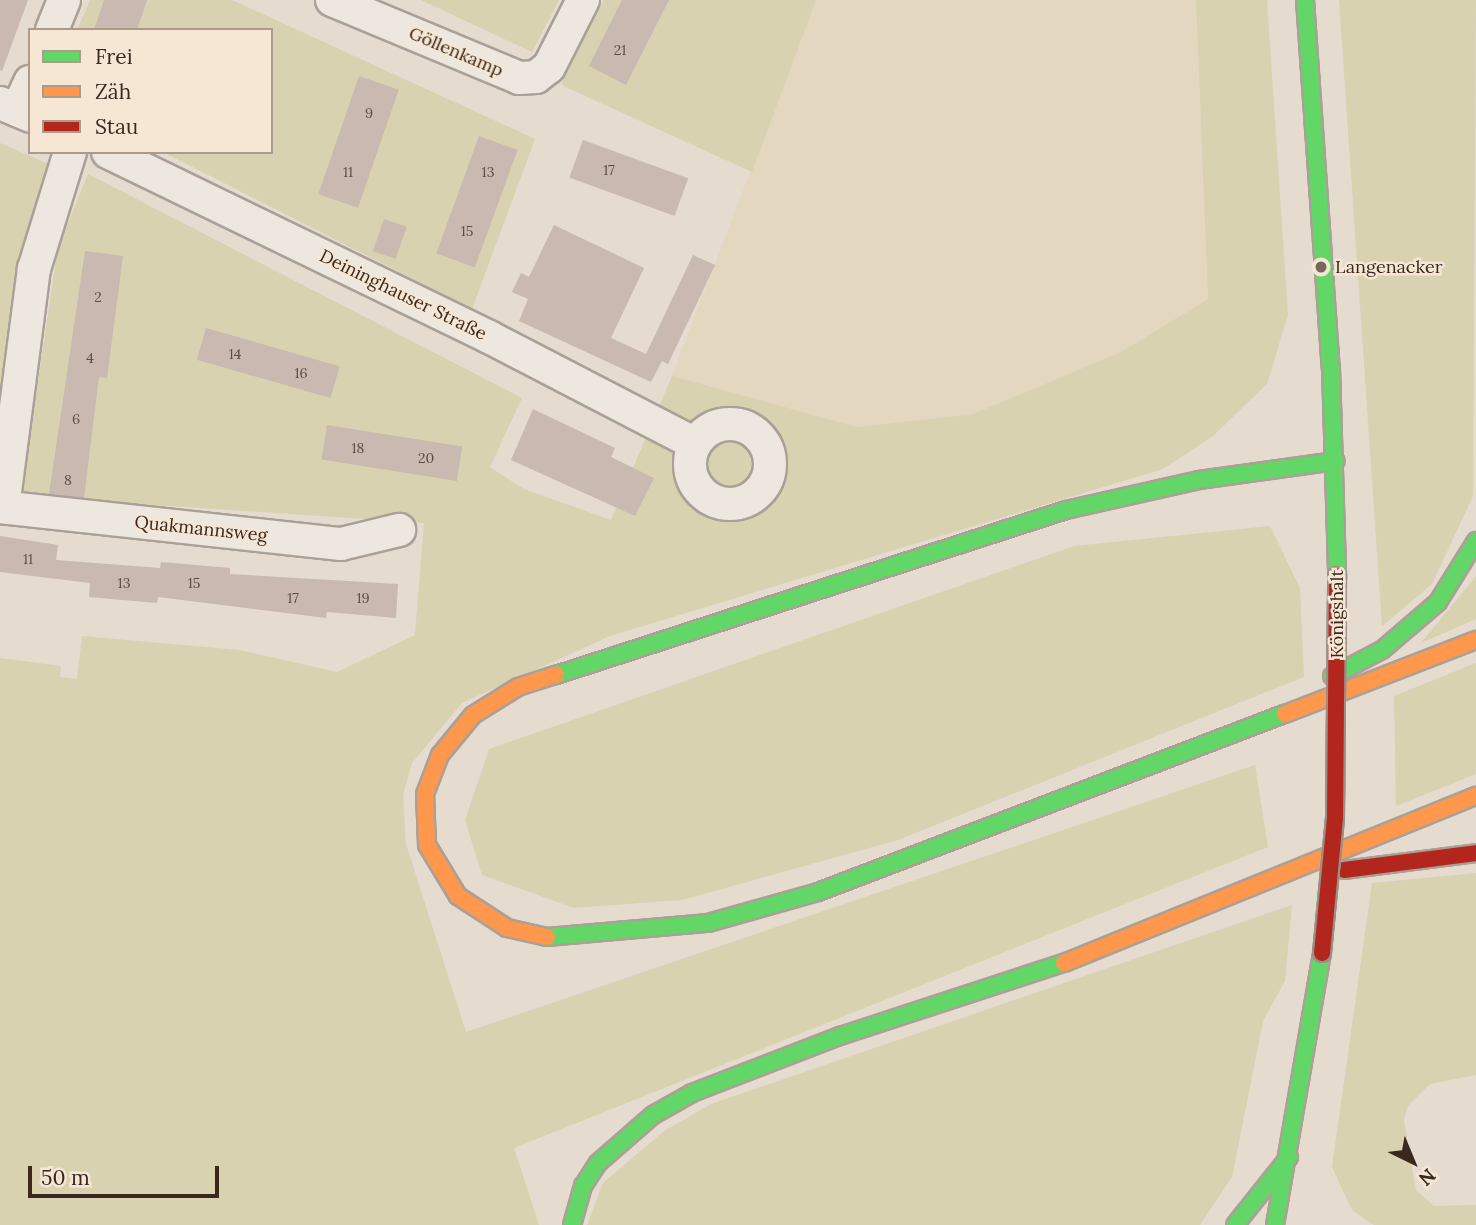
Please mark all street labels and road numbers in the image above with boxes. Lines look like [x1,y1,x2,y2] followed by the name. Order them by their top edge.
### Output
[406,22,506,82] street label: Göllenkamp
[316,245,490,345] street label: Deininghauser Straße
[133,511,269,547] street label: Quakmannsweg
[1326,570,1348,658] street label: Königshalt

